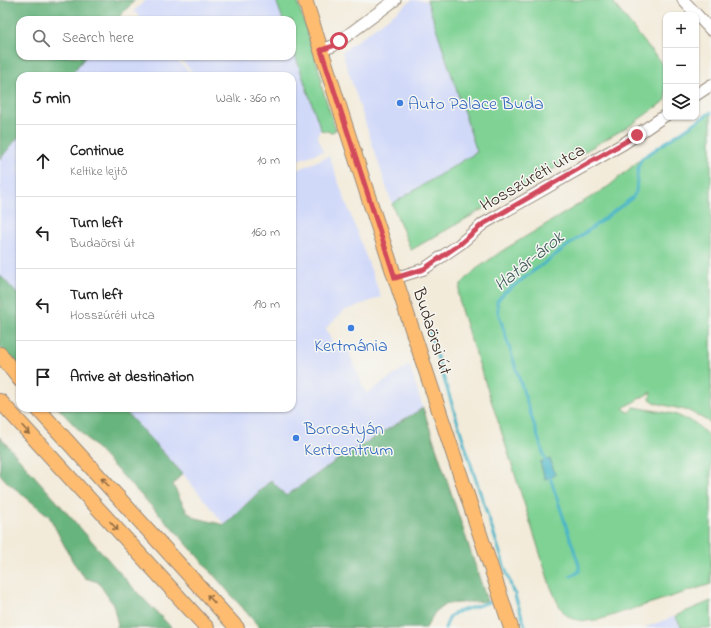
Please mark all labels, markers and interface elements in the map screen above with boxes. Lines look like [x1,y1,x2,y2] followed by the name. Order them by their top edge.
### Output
[663,12,699,120] map controls
[663,12,699,48] button: +
[16,16,296,60] search box
[30,27,52,49] icon: search
[62,27,134,49] text: Search here
[330,32,348,50] route start
[663,48,699,84] button: −
[663,84,699,120] button: layers
[32,86,71,111] text: 5 min
[216,89,280,108] text: Walk · 360 m
[408,92,544,118] place label: Auto Palace Buda
[395,98,405,108] marker: Auto Palace Buda
[628,126,646,144] route end
[476,138,590,219] street label: Hosszúréti utca
[70,140,124,162] text: Continue
[32,150,54,172] icon: ahead
[257,151,280,170] text: 10 m
[70,162,128,181] text: Keltike lejtő
[70,212,123,234] text: Turn left
[32,222,54,244] icon: left
[251,223,280,242] text: 160 m
[489,225,571,299] water label: Határ-árok
[70,234,135,253] text: Budaörsi út
[70,284,123,306] text: Turn left
[404,284,457,379] street label: Budaörsi út
[32,294,54,316] icon: left
[253,295,280,314] text: 190 m
[70,306,155,325] text: Hosszúréti utca
[346,323,356,333] marker: Kertmánia
[314,334,388,360] place label: Kertmánia
[32,366,54,388] icon: arrive
[70,366,194,388] text: Arrive at destination
[303,417,393,464] place label: Borostyán Kertcentrum
[22,425,31,435] one-way arrow
[291,433,301,443] marker: Borostyán Kertcentrum
[100,477,109,487] one-way arrow
[109,521,119,531] one-way arrow
[206,594,215,604] one-way arrow

